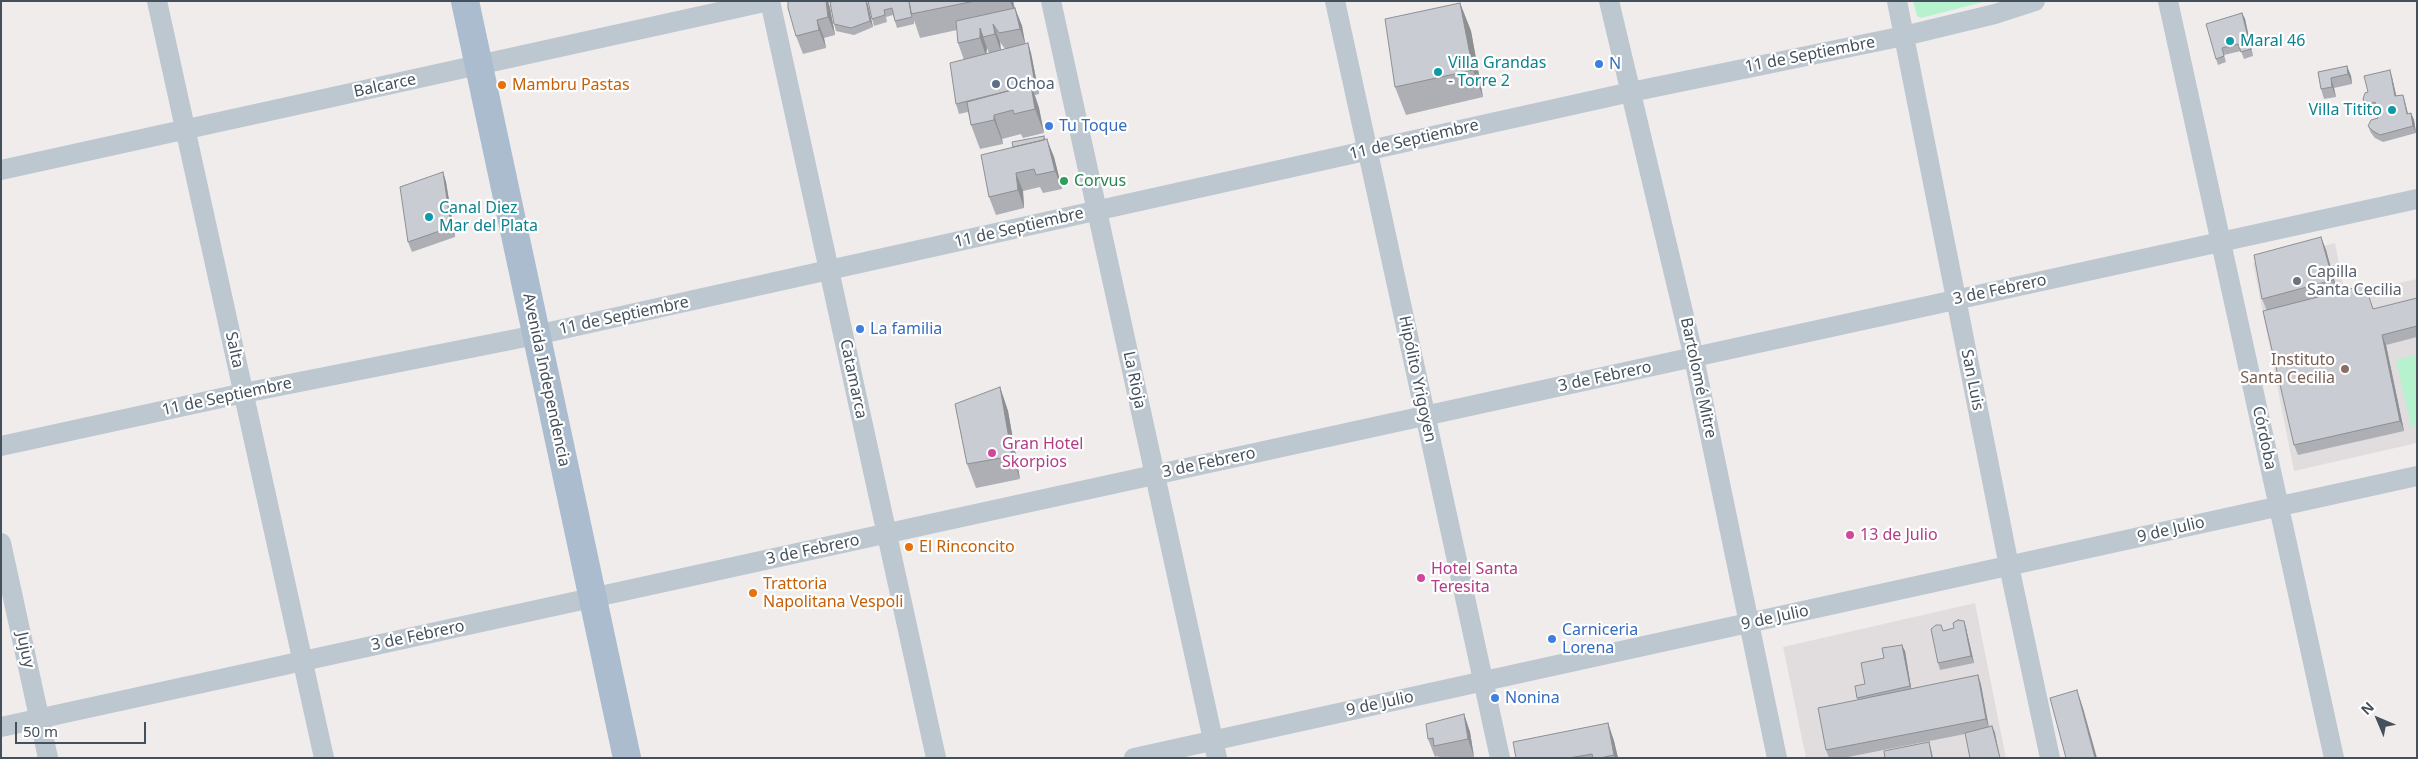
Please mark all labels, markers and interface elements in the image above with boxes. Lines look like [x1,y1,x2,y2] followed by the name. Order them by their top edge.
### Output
[2240,31,2305,51] place label: Maral 46
[1743,33,1877,77] street label: 11 de Septiembre
[2224,35,2236,47] marker: Maral 46
[1448,53,1546,91] place label: Villa Grandas - Torre 2
[1609,54,1621,74] place label: N
[1593,58,1605,70] marker: N
[1432,66,1444,78] marker: Villa Grandas - Torre 2
[352,70,418,102] street label: Balcarce
[1006,74,1055,94] place label: Ochoa
[512,75,630,95] place label: Mambru Pastas
[990,78,1002,90] marker: Ochoa
[496,79,508,91] marker: Mambru Pastas
[2308,100,2382,120] place label: Villa Titito
[2386,104,2398,116] marker: Villa Titito
[1059,116,1127,136] place label: Tu Toque
[1347,116,1481,164] street label: 11 de Septiembre
[1043,120,1055,132] marker: Tu Toque
[1074,171,1126,191] place label: Corvus
[1058,175,1070,187] marker: Corvus
[439,198,538,236] place label: Canal Diez Mar del Plata
[952,204,1086,252] street label: 11 de Septiembre
[423,211,435,223] marker: Canal Diez Mar del Plata
[2307,262,2402,300] place label: Capilla Santa Cecilia
[1952,271,2048,309] street label: 3 de Febrero
[2291,275,2303,287] marker: Capilla Santa Cecilia
[518,292,574,468] street label: Avenida Independencia
[557,293,691,339] street label: 11 de Septiembre
[1394,314,1440,444] street label: Hipólito Yrigoyen
[1676,316,1720,440] street label: Bartolomé Mitre
[870,319,942,339] place label: La familia
[854,323,866,335] marker: La familia
[221,330,247,370] street label: Salta
[835,338,871,420] street label: Catamarca
[1957,348,1987,412] street label: San Luis
[1119,349,1149,411] street label: La Rioja
[2240,350,2335,388] place label: Instituto Santa Cecilia
[1557,358,1653,396] street label: 3 de Febrero
[2339,363,2351,375] marker: Instituto Santa Cecilia
[160,374,294,420] street label: 11 de Septiembre
[2248,404,2280,472] street label: Córdoba
[1002,434,1083,472] place label: Gran Hotel Skorpios
[1161,444,1257,482] street label: 3 de Febrero
[986,447,998,459] marker: Gran Hotel Skorpios
[2135,513,2207,547] street label: 9 de Julio
[1860,525,1938,545] place label: 13 de Julio
[1844,529,1856,541] marker: 13 de Julio
[765,531,861,569] street label: 3 de Febrero
[919,537,1015,557] place label: El Rinconcito
[903,541,915,553] marker: El Rinconcito
[1431,559,1518,597] place label: Hotel Santa Teresita
[1415,572,1427,584] marker: Hotel Santa Teresita
[763,574,903,612] place label: Trattoria Napolitana Vespoli
[747,587,759,599] marker: Trattoria Napolitana Vespoli
[1739,601,1811,635] street label: 9 de Julio
[370,617,466,655] street label: 3 de Febrero
[1562,620,1638,658] place label: Carniceria Lorena
[12,630,38,670] street label: Jujuy
[1546,633,1558,645] marker: Carniceria Lorena
[1344,687,1416,721] street label: 9 de Julio
[1505,688,1560,708] place label: Nonina
[1489,692,1501,704] marker: Nonina
[2353,694,2403,744] north arrow
[2356,697,2378,719] text: N
[18,712,149,744] scale bar
[23,721,58,741] text: 50 m

